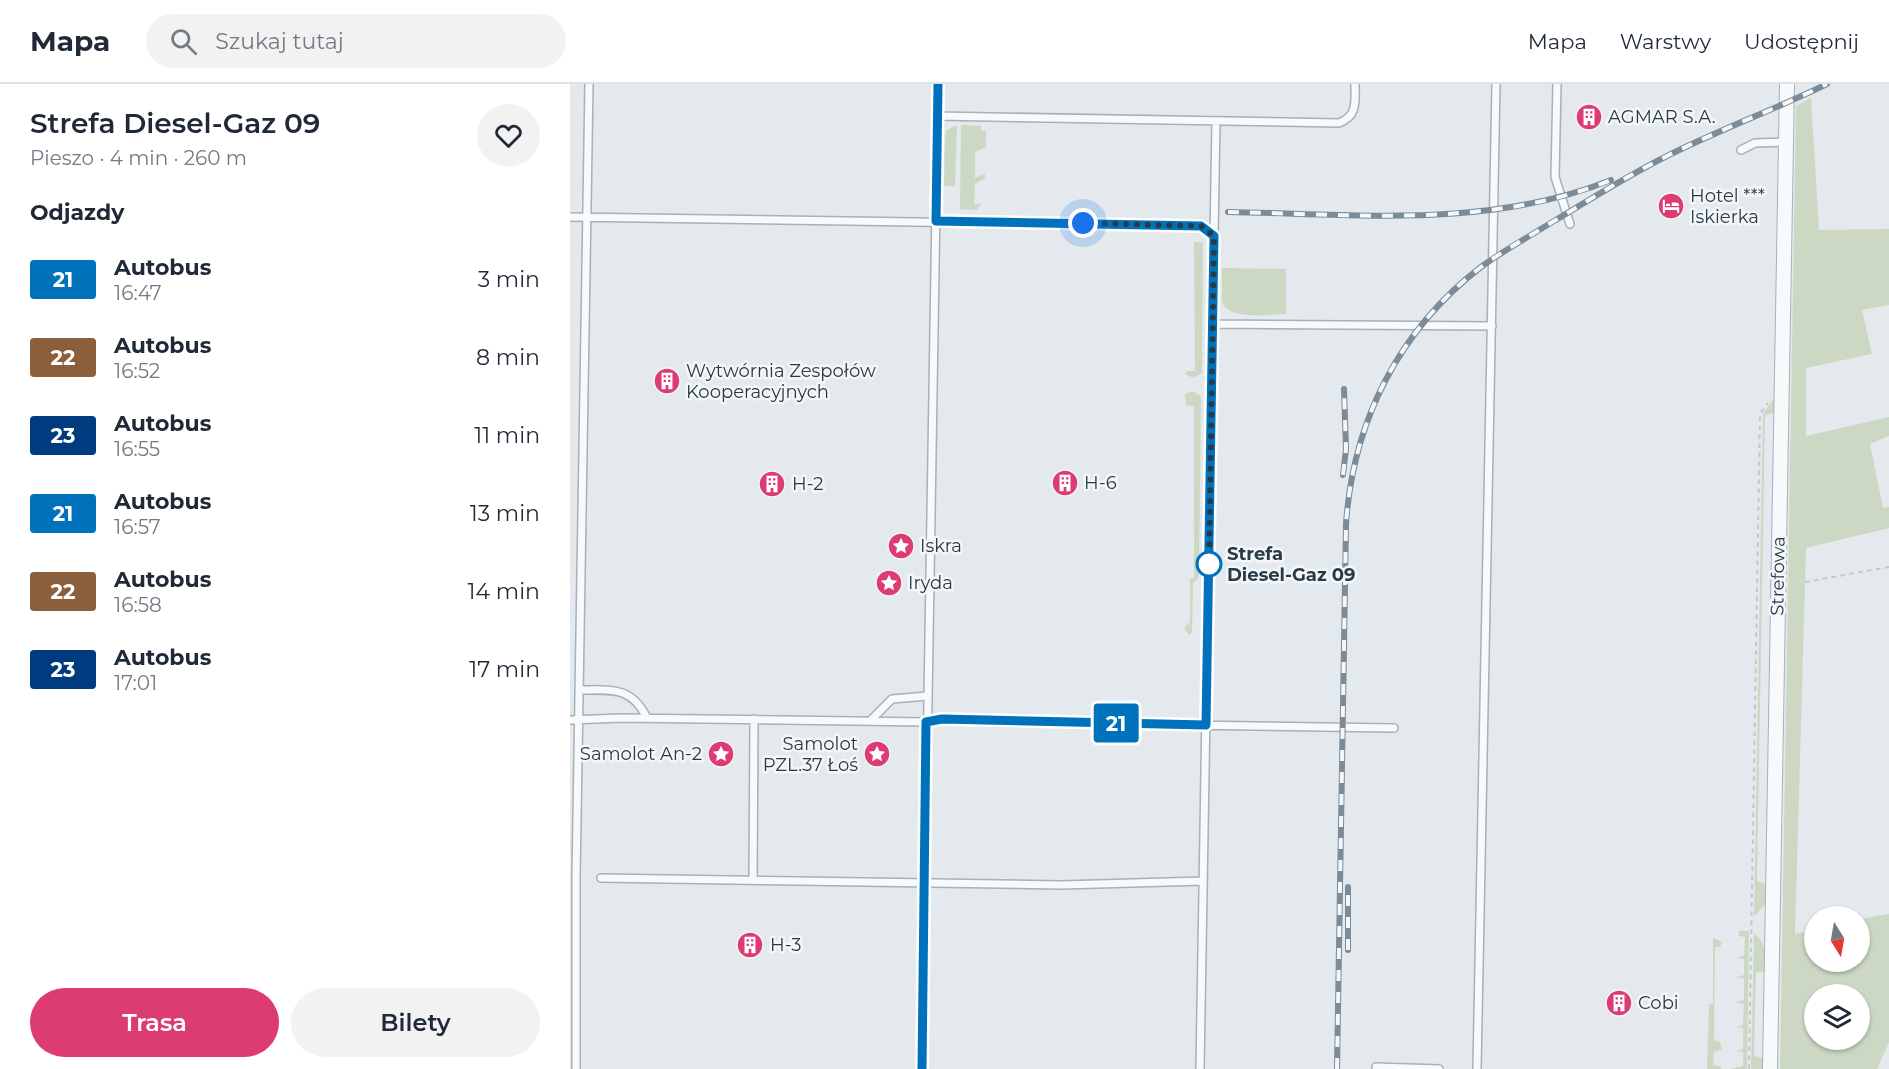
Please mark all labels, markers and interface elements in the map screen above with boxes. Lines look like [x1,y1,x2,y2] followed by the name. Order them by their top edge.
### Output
[146,14,566,68] search box
[30,24,110,58] text: Mapa
[167,25,200,58] icon: search
[215,28,344,55] text: Szukaj tutaj
[1528,29,1587,54] text: Mapa
[1620,29,1711,54] text: Warstwy
[1744,29,1859,54] text: Udostępnij
[1574,102,1604,132] building icon: AGMAR S.A.
[477,104,540,167] button: heart
[30,106,320,140] text: Strefa Diesel-Gaz 09
[1608,106,1716,128] place label: AGMAR S.A.
[30,146,247,170] text: Pieszo · 4 min · 260 m
[1690,185,1765,228] place label: Hotel *** Iskierka
[1656,191,1686,221] hotel icon: Hotel *** Iskierka
[30,199,124,226] text: Odjazdy
[1068,208,1098,238] your location
[114,254,211,281] text: Autobus
[478,266,540,293] text: 3 min
[53,267,73,292] text: 21
[114,281,162,305] text: 16:47
[114,332,211,359] text: Autobus
[476,344,540,371] text: 8 min
[51,345,75,370] text: 22
[114,359,160,383] text: 16:52
[686,360,876,403] place label: Wytwórnia Zespołów Kooperacyjnych
[652,366,682,396] building icon: Wytwórnia Zespołów Kooperacyjnych
[114,410,211,437] text: Autobus
[474,422,540,449] text: 11 min
[51,423,75,448] text: 23
[114,437,160,461] text: 16:55
[1050,468,1080,498] building icon: H-6
[757,469,787,499] building icon: H-2
[1084,472,1117,494] place label: H-6
[792,473,824,495] place label: H-2
[114,488,211,515] text: Autobus
[470,500,540,527] text: 13 min
[53,501,73,526] text: 21
[114,515,160,539] text: 16:57
[886,531,916,561] place icon: Iskra
[920,535,962,557] place label: Iskra
[1766,536,1790,616] street label: Strefowa
[1227,543,1356,586] place label: Strefa Diesel-Gaz 09
[1196,551,1222,577] marker: Strefa Diesel-Gaz 09
[114,566,211,593] text: Autobus
[874,568,904,598] place icon: Iryda
[908,572,953,594] place label: Iryda
[468,578,540,605] text: 14 min
[51,579,75,604] text: 22
[114,593,162,617] text: 16:58
[114,644,211,671] text: Autobus
[469,656,540,683] text: 17 min
[51,657,75,682] text: 23
[114,671,157,695] text: 17:01
[1089,704,1143,742] line badge: 21
[1106,711,1126,736] text: 21
[763,733,858,776] place label: Samolot PZL.37 Łoś
[706,739,736,769] place icon: Samolot An-2
[862,739,892,769] place icon: Samolot PZL.37 Łoś
[580,743,702,765] place label: Samolot An-2
[1804,906,1870,972] north arrow
[1804,906,1870,1050] map controls
[735,930,765,960] building icon: H-3
[770,934,801,956] place label: H-3
[1804,984,1870,1050] button: layers
[30,988,279,1057] button: Trasa
[291,988,540,1057] button: Bilety
[1604,988,1634,1018] building icon: Cobi
[1638,992,1679,1014] place label: Cobi

